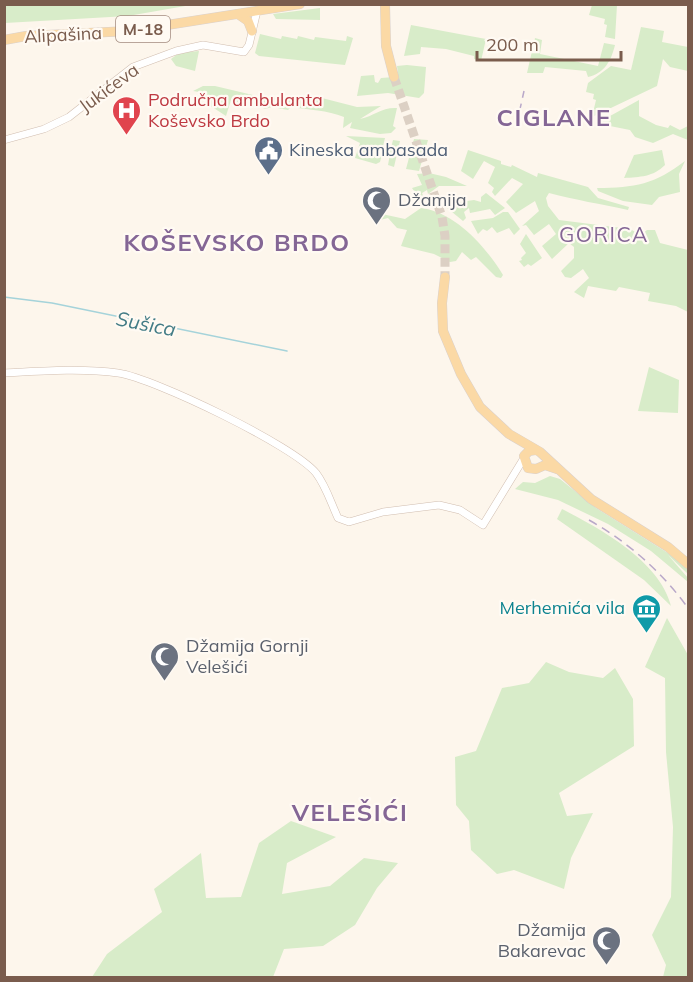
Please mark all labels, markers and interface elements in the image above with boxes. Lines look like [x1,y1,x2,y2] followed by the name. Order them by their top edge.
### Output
[116,16,170,42] road number: M-18
[23,21,103,48] street label: Alipašina
[477,24,621,62] scale bar
[486,33,539,56] text: 200 m
[74,58,143,117] street label: Jukićeva
[148,88,323,132] place label: Područna ambulanta Koševsko Brdo
[111,94,143,136] hospital icon: Područna ambulanta Koševsko Brdo
[497,102,612,132] district label: CIGLANE
[252,134,284,176] public building icon: Kineska ambasada
[289,138,448,161] place label: Kineska ambasada
[361,184,393,226] mosque icon: Džamija
[398,188,467,211] place label: Džamija
[559,221,649,247] district label: GORICA
[123,227,351,257] district label: KOŠEVSKO BRDO
[114,305,178,342] water label: Sušica
[630,592,662,634] museum icon: Merhemića vila
[500,596,625,619] place label: Merhemića vila
[186,634,308,678] place label: Džamija Gornji Velešići
[149,640,181,682] mosque icon: Džamija Gornji Velešići
[291,797,408,827] district label: VELEŠIĆI
[498,918,586,962] place label: Džamija Bakarevac
[591,924,623,966] mosque icon: Džamija Bakarevac

